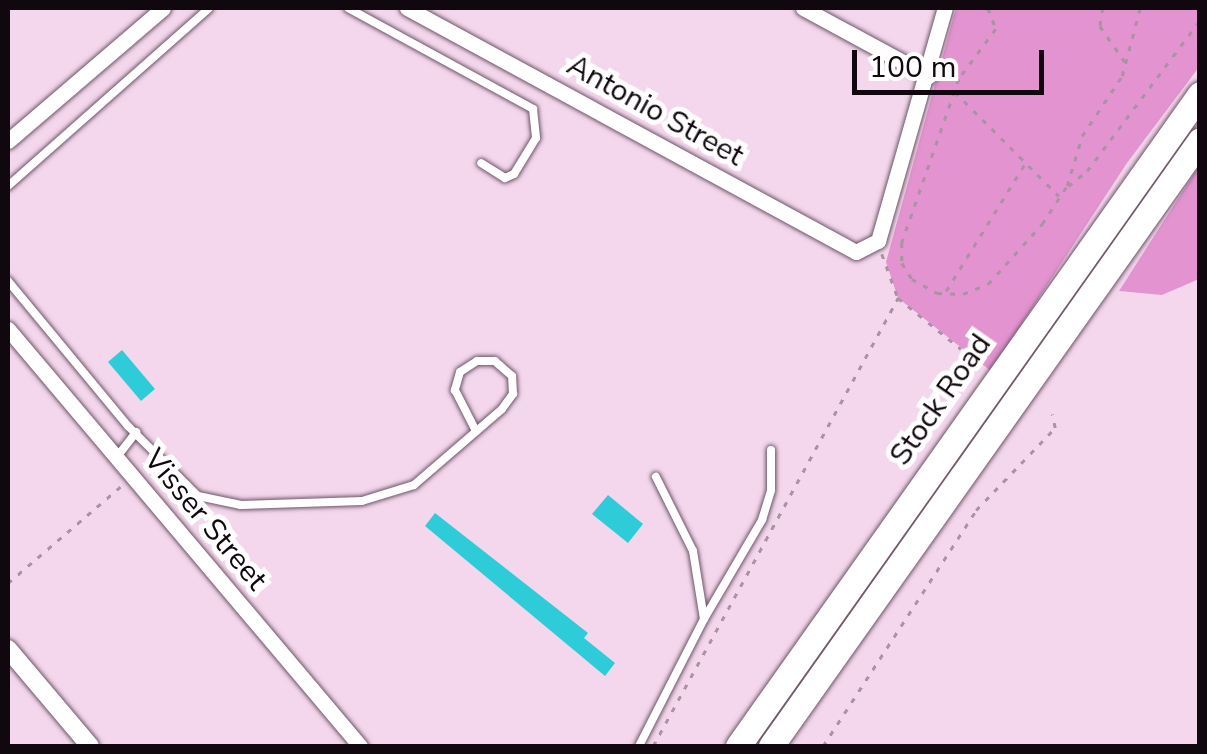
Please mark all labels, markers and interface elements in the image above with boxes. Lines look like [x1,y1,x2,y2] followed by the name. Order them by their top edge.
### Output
[857,30,1050,92] scale bar
[869,47,956,88] text: 100 m
[560,48,750,174] street label: Antonio Street
[883,327,999,473] street label: Stock Road
[136,442,274,598] street label: Visser Street

